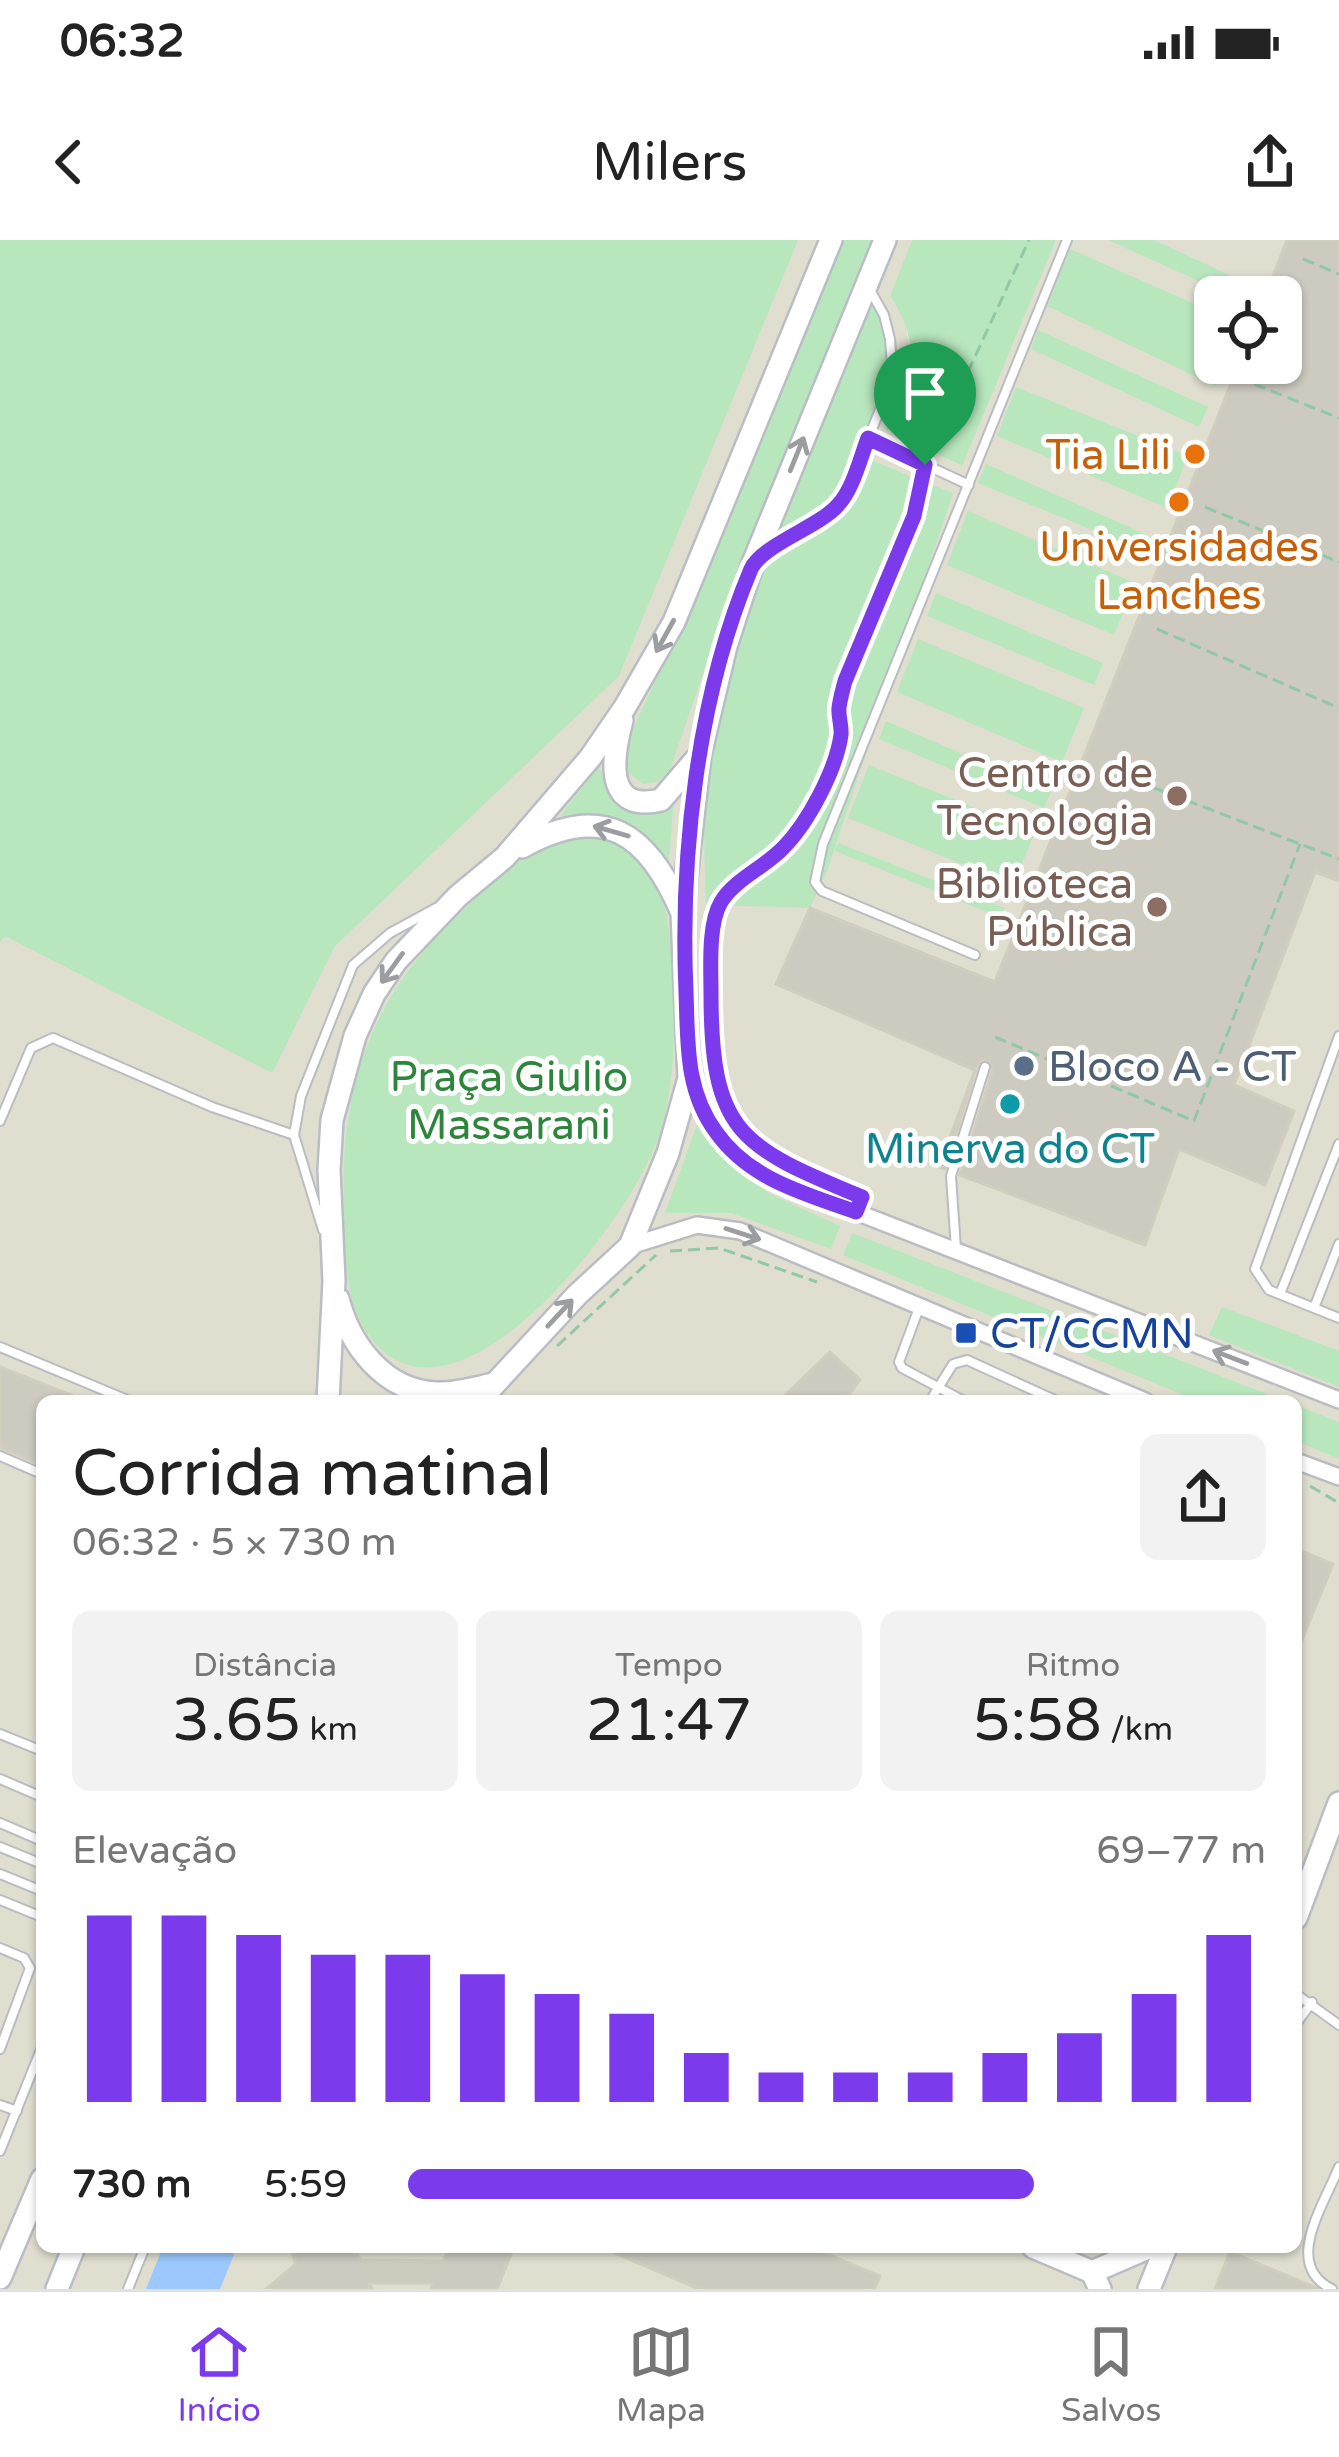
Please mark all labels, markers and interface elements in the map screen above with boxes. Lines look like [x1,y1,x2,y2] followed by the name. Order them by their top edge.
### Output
[60,15,185,69] text: 06:32
[36,129,102,195] icon: back
[1237,129,1303,195] icon: share
[592,130,747,195] text: Milers
[1194,276,1302,384] map controls
[1194,276,1302,384] button: locate
[874,342,976,465] pin
[892,360,958,426] icon: arrive
[1045,430,1171,481] place label: Tia Lili
[788,437,810,474] one-way arrow
[1182,441,1208,467] marker: Tia Lili
[1166,489,1192,515] marker: Universidades Lanches
[1039,522,1319,621] place label: Universidades Lanches
[653,618,677,653] one-way arrow
[936,748,1153,847] place label: Centro de Tecnologia
[1164,783,1190,809] marker: Centro de Tecnologia
[593,819,631,841] one-way arrow
[935,859,1133,958] place label: Biblioteca Pública
[1144,894,1170,920] marker: Biblioteca Pública
[380,951,406,984] one-way arrow
[1048,1042,1297,1093] place label: Bloco A - CT
[390,1052,628,1151] park label: Praça Giulio Massarani
[1011,1053,1037,1079] marker: Bloco A - CT
[997,1091,1023,1117] marker: Minerva do CT
[865,1124,1156,1175] place label: Minerva do CT
[723,1224,761,1246] one-way arrow
[546,1299,573,1329] one-way arrow
[990,1309,1194,1360] place label: CT/CCMN
[953,1320,979,1346] marker: CT/CCMN
[1213,1345,1250,1367] one-way arrow
[72,1434,552,1514] text: Corrida matinal
[1140,1434,1266,1560] button: share
[72,1519,397,1566] text: 06:32 · 5 × 730 m
[193,1646,337,1685] text: Distância
[615,1646,723,1685] text: Tempo
[1026,1646,1120,1685] text: Ritmo
[172,1685,301,1757] text: 3.65
[586,1685,752,1757] text: 21:47
[973,1685,1102,1757] text: 5:58
[301,1710,358,1749] text: km
[1102,1710,1173,1749] text: /km
[72,1827,237,1874] text: Elevação
[1096,1827,1266,1874] text: 69–77 m
[72,2161,191,2208] text: 730 m
[264,2161,348,2208] text: 5:59
[178,2319,261,2430] tab: Início
[616,2319,706,2430] tab: Mapa
[1061,2319,1161,2430] tab: Salvos

